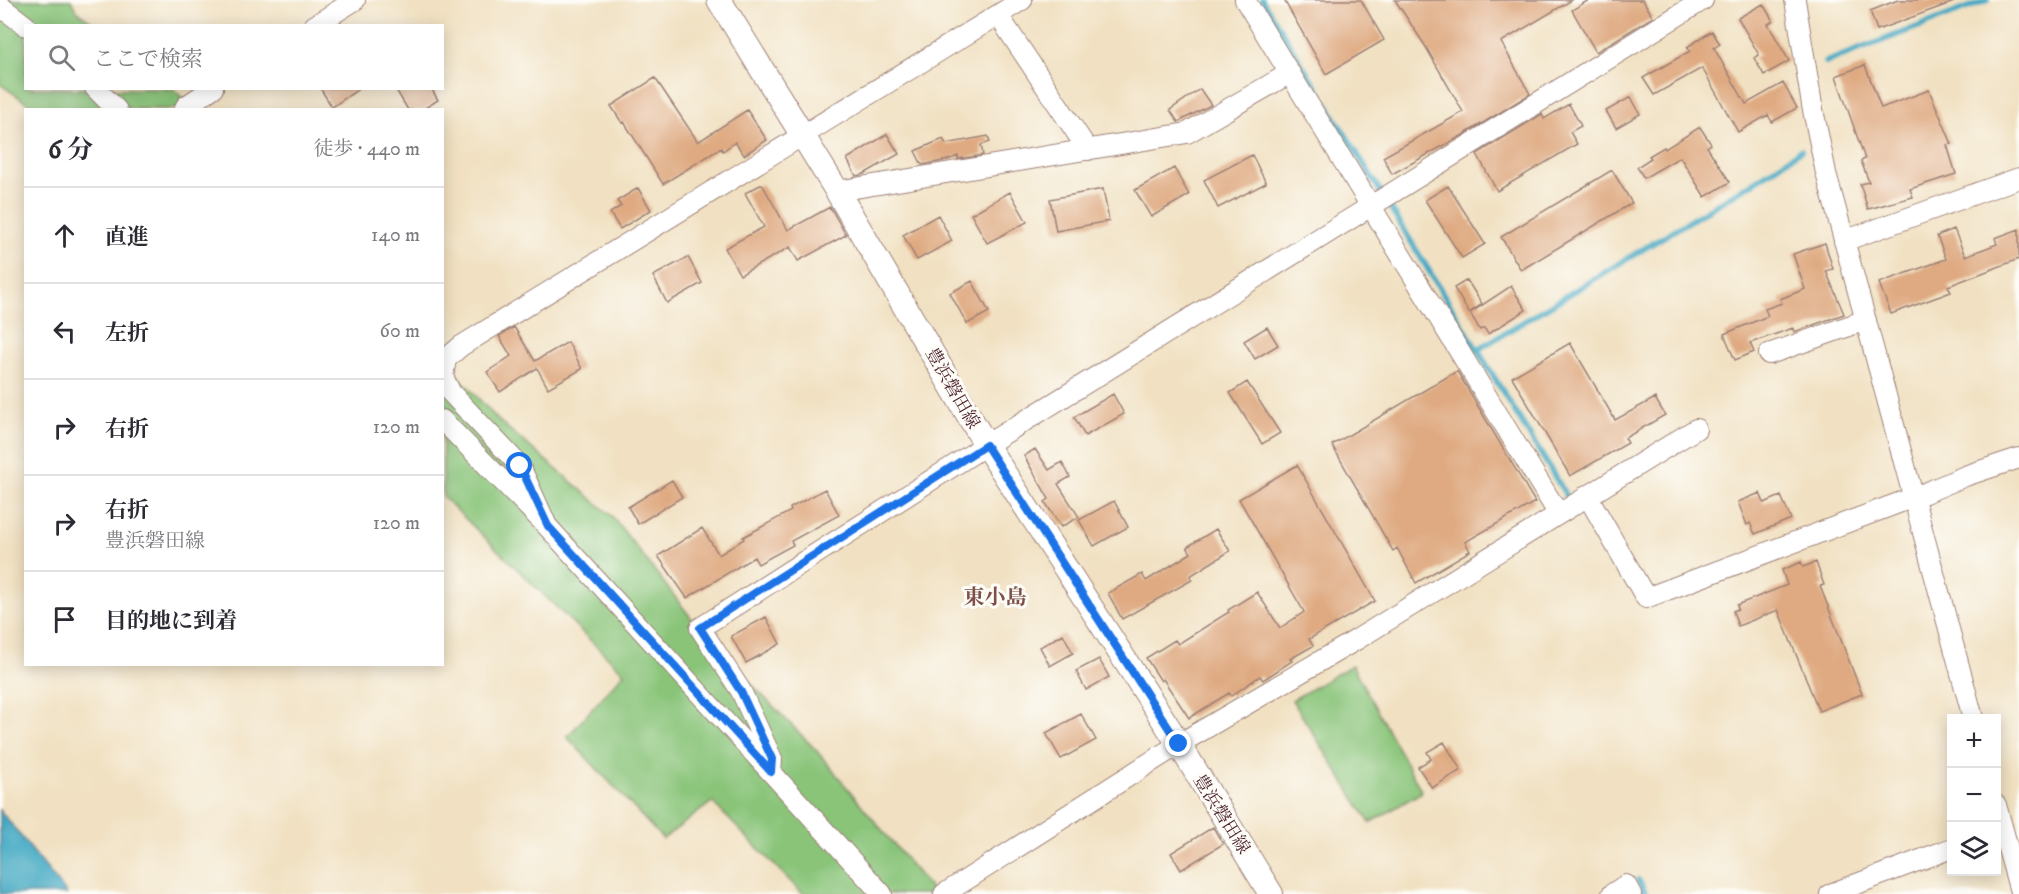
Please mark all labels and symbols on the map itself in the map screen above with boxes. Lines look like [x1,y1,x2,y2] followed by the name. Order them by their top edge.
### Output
[920,344,984,433] street label: 豊浜磐田線
[506,452,532,478] route start
[964,585,1027,611] district label: 東小島
[1165,730,1191,756] route end
[1188,771,1254,859] street label: 豊浜磐田線

